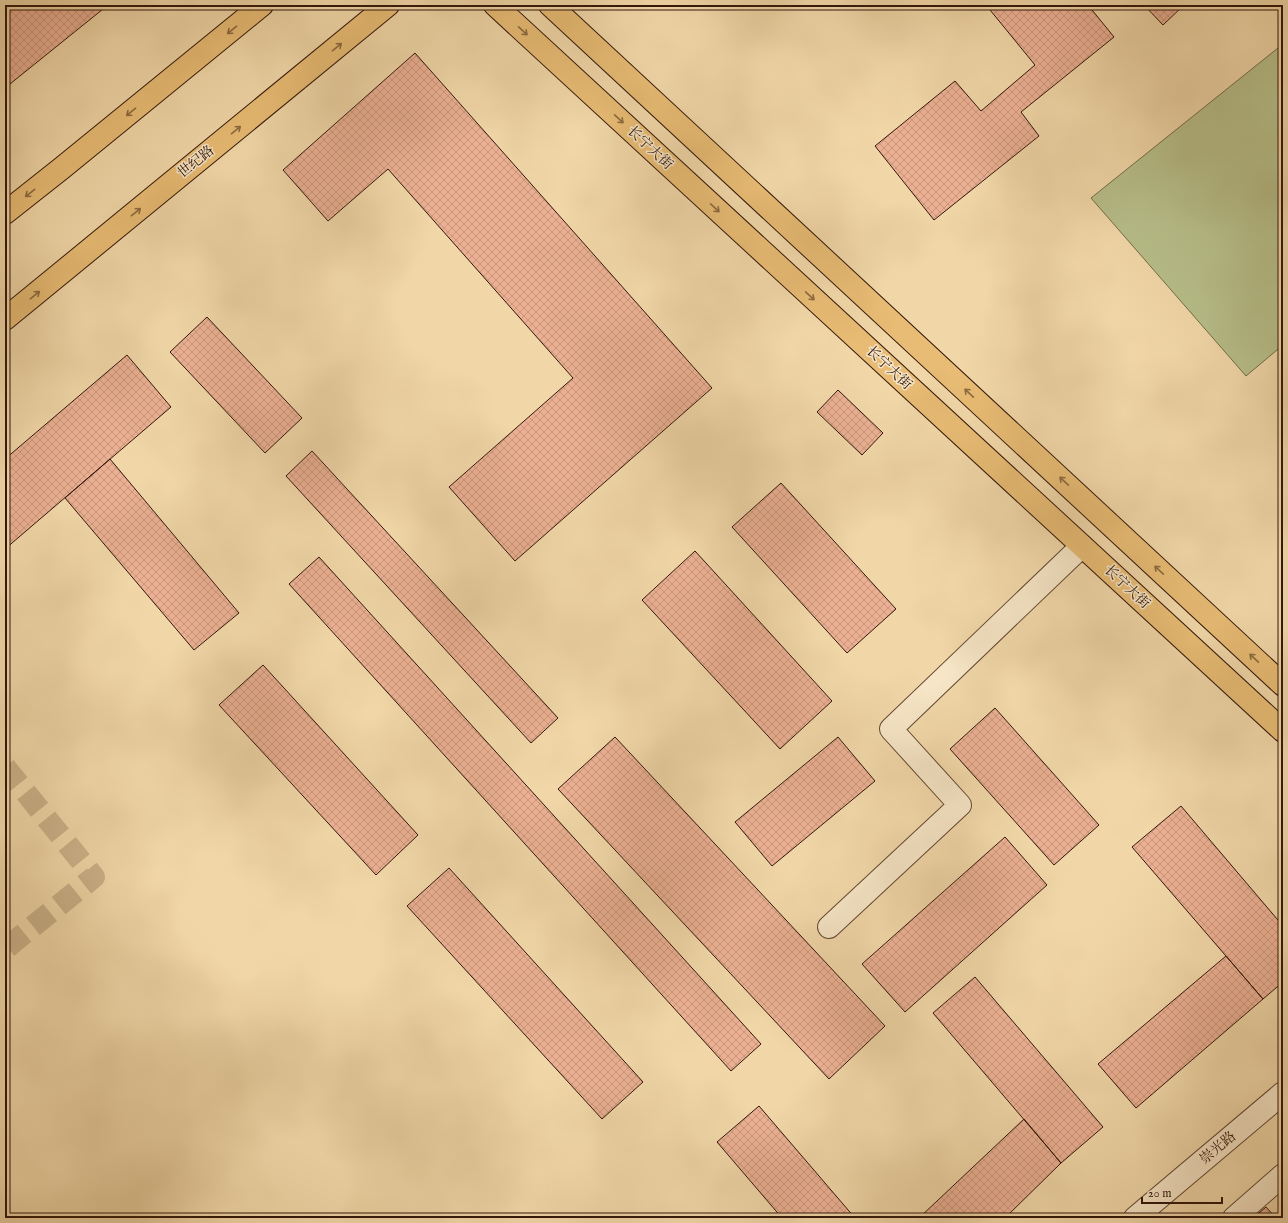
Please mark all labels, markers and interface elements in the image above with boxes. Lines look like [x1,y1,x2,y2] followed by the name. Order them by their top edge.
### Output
[227,25,237,34] one-way arrow
[518,27,528,36] one-way arrow
[331,43,342,52] one-way arrow
[126,107,137,116] one-way arrow
[614,115,624,124] one-way arrow
[623,122,677,174] street label: 长宁大街
[231,125,242,134] one-way arrow
[174,142,218,182] street label: 世纪路
[24,189,35,198] one-way arrow
[709,203,720,212] one-way arrow
[130,208,141,216] one-way arrow
[30,290,41,299] one-way arrow
[805,291,815,300] one-way arrow
[862,342,916,394] street label: 长宁大街
[964,389,974,398] one-way arrow
[1059,477,1069,486] one-way arrow
[1100,561,1154,613] street label: 长宁大街
[1154,565,1164,575] one-way arrow
[1250,654,1260,663] one-way arrow
[1196,1128,1240,1168] street label: 崇光路
[1142,1179,1222,1205] scale bar
[1148,1186,1171,1201] text: 20 m

